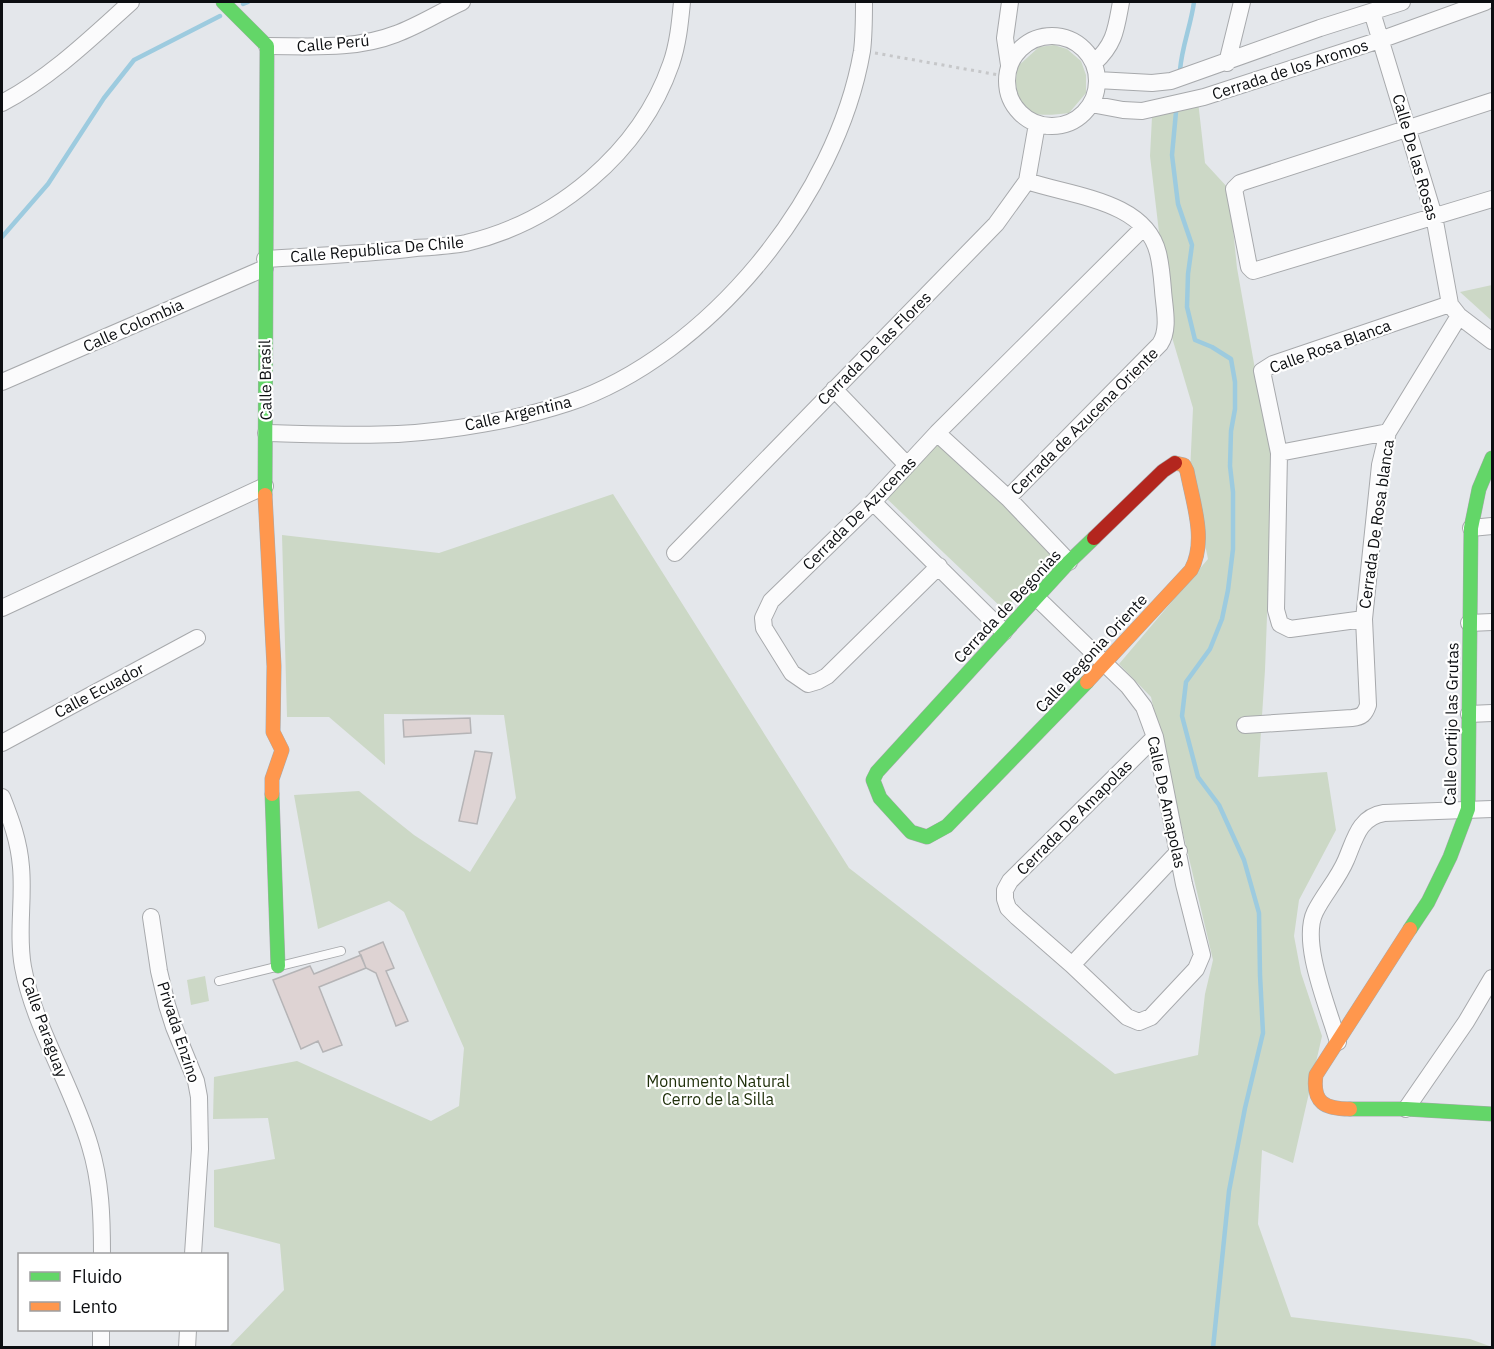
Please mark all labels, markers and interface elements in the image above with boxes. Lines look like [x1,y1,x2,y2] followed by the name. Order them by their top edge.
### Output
[296,30,370,56] street label: Calle Perú
[1209,34,1371,104] street label: Cerrada de los Aromos
[1388,92,1444,222] street label: Calle De las Rosas
[289,231,465,267] street label: Calle Republica De Chile
[813,287,935,409] street label: Cerrada De las Flores
[80,294,187,356] street label: Calle Colombia
[1267,315,1394,377] street label: Calle Rosa Blanca
[254,340,276,420] street label: Calle Brasil
[1006,343,1162,499] street label: Cerrada de Azucena Oriente
[463,391,574,435] street label: Calle Argentina
[1354,438,1398,610] street label: Cerrada De Rosa blanca
[798,452,920,574] street label: Cerrada De Azucenas
[949,545,1065,667] street label: Cerrada de Begonias
[1031,589,1151,717] street label: Calle Begonia Oriente
[1440,642,1462,806] street label: Calle Cortijo las Grutas
[51,658,147,722] street label: Calle Ecuador
[1143,734,1191,870] street label: Calle De Amapolas
[1012,755,1136,879] street label: Cerrada De Amapolas
[17,974,73,1080] street label: Calle Paraguay
[153,979,205,1085] street label: Privada Enzino
[646,1071,790,1109] park label: Monumento Natural Cerro de la Silla
[18,1253,228,1331] legend
[72,1265,122,1288] text: Fluido
[72,1295,117,1318] text: Lento

